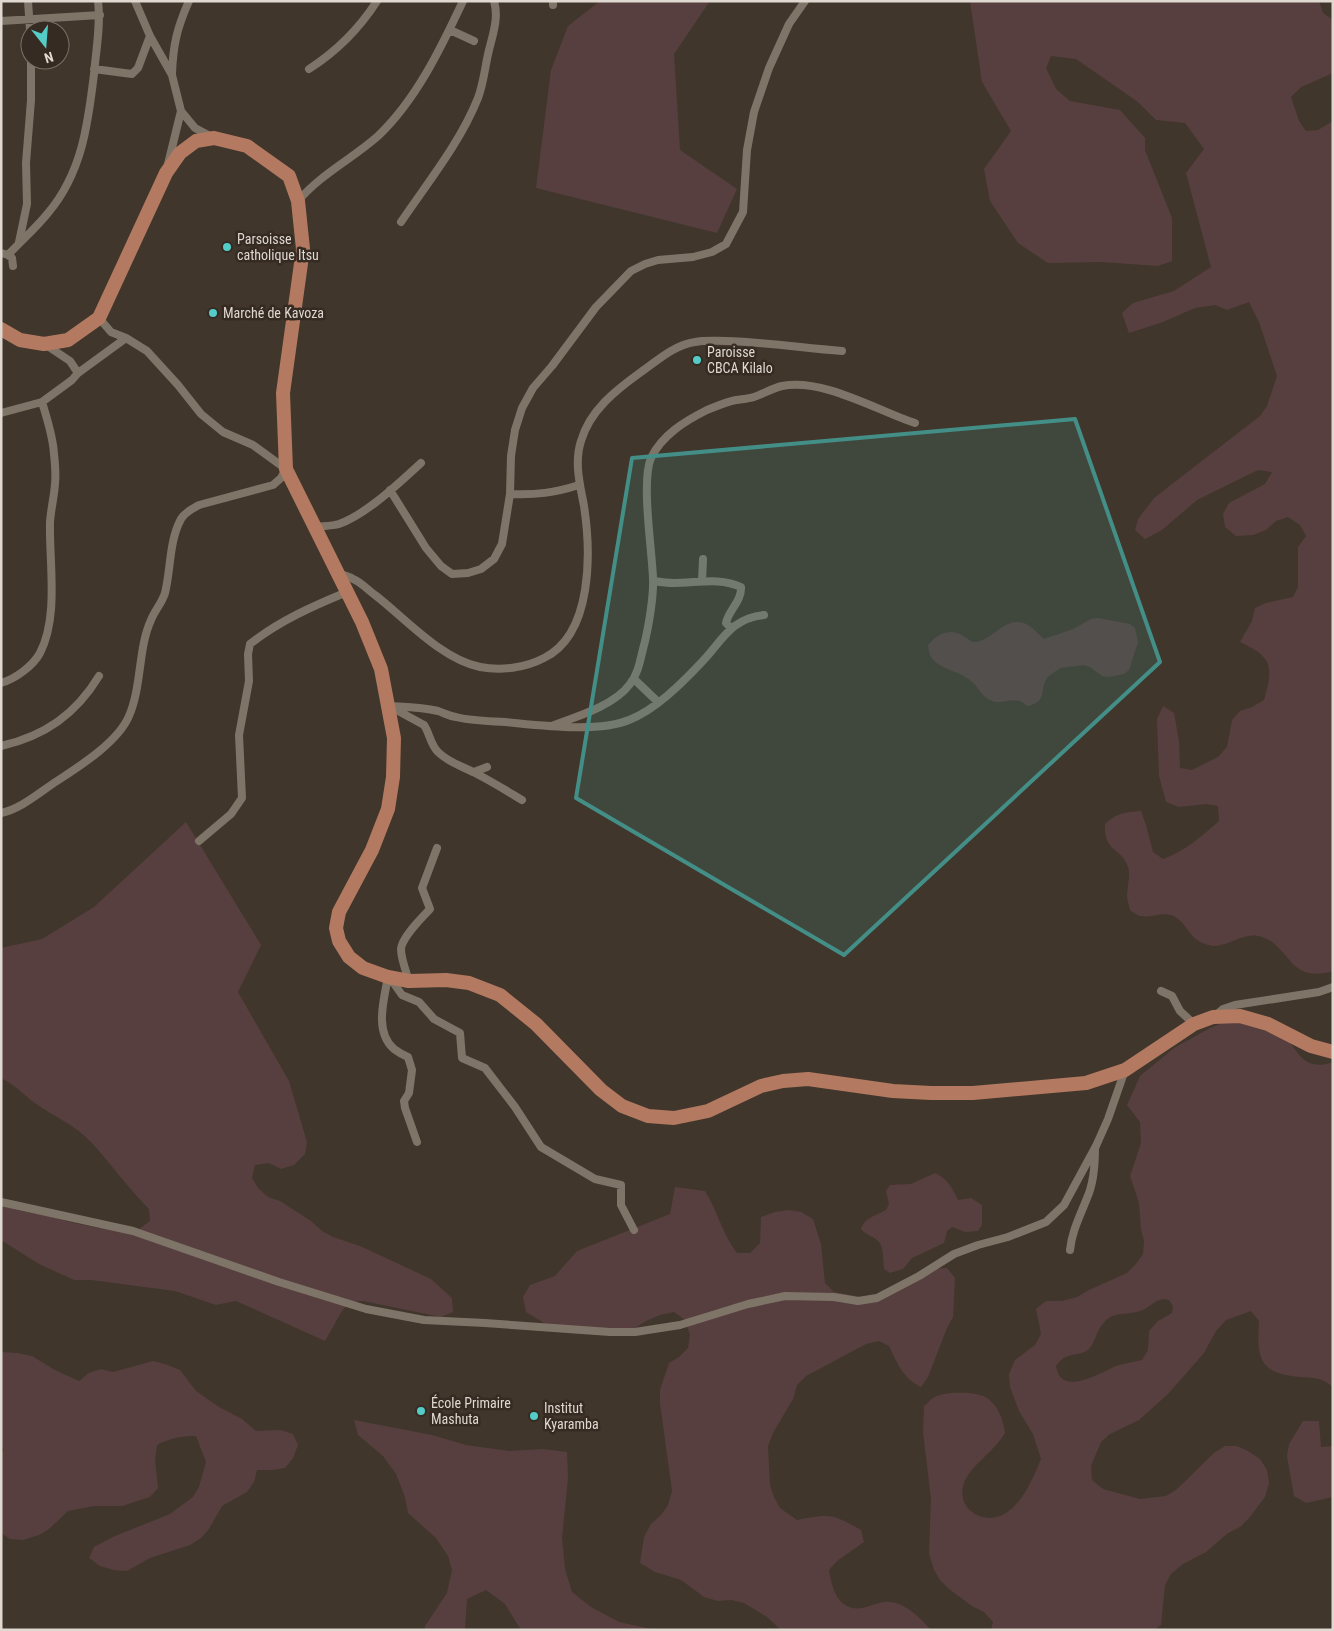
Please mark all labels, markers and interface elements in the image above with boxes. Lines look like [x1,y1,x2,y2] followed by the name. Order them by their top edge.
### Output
[20,20,70,70] north arrow
[42,49,55,66] text: N
[237,231,319,263] place label: Parsoisse catholique Itsu
[221,241,233,253] marker: Parsoisse catholique Itsu
[223,305,324,321] place label: Marché de Kavoza
[207,307,219,319] marker: Marché de Kavoza
[707,344,773,376] place label: Paroisse CBCA Kilalo
[691,354,703,366] marker: Paroisse CBCA Kilalo
[431,1394,511,1427] place label: École Primaire Mashuta
[544,1400,599,1432] place label: Institut Kyaramba
[415,1405,427,1417] marker: École Primaire Mashuta
[528,1410,540,1422] marker: Institut Kyaramba

